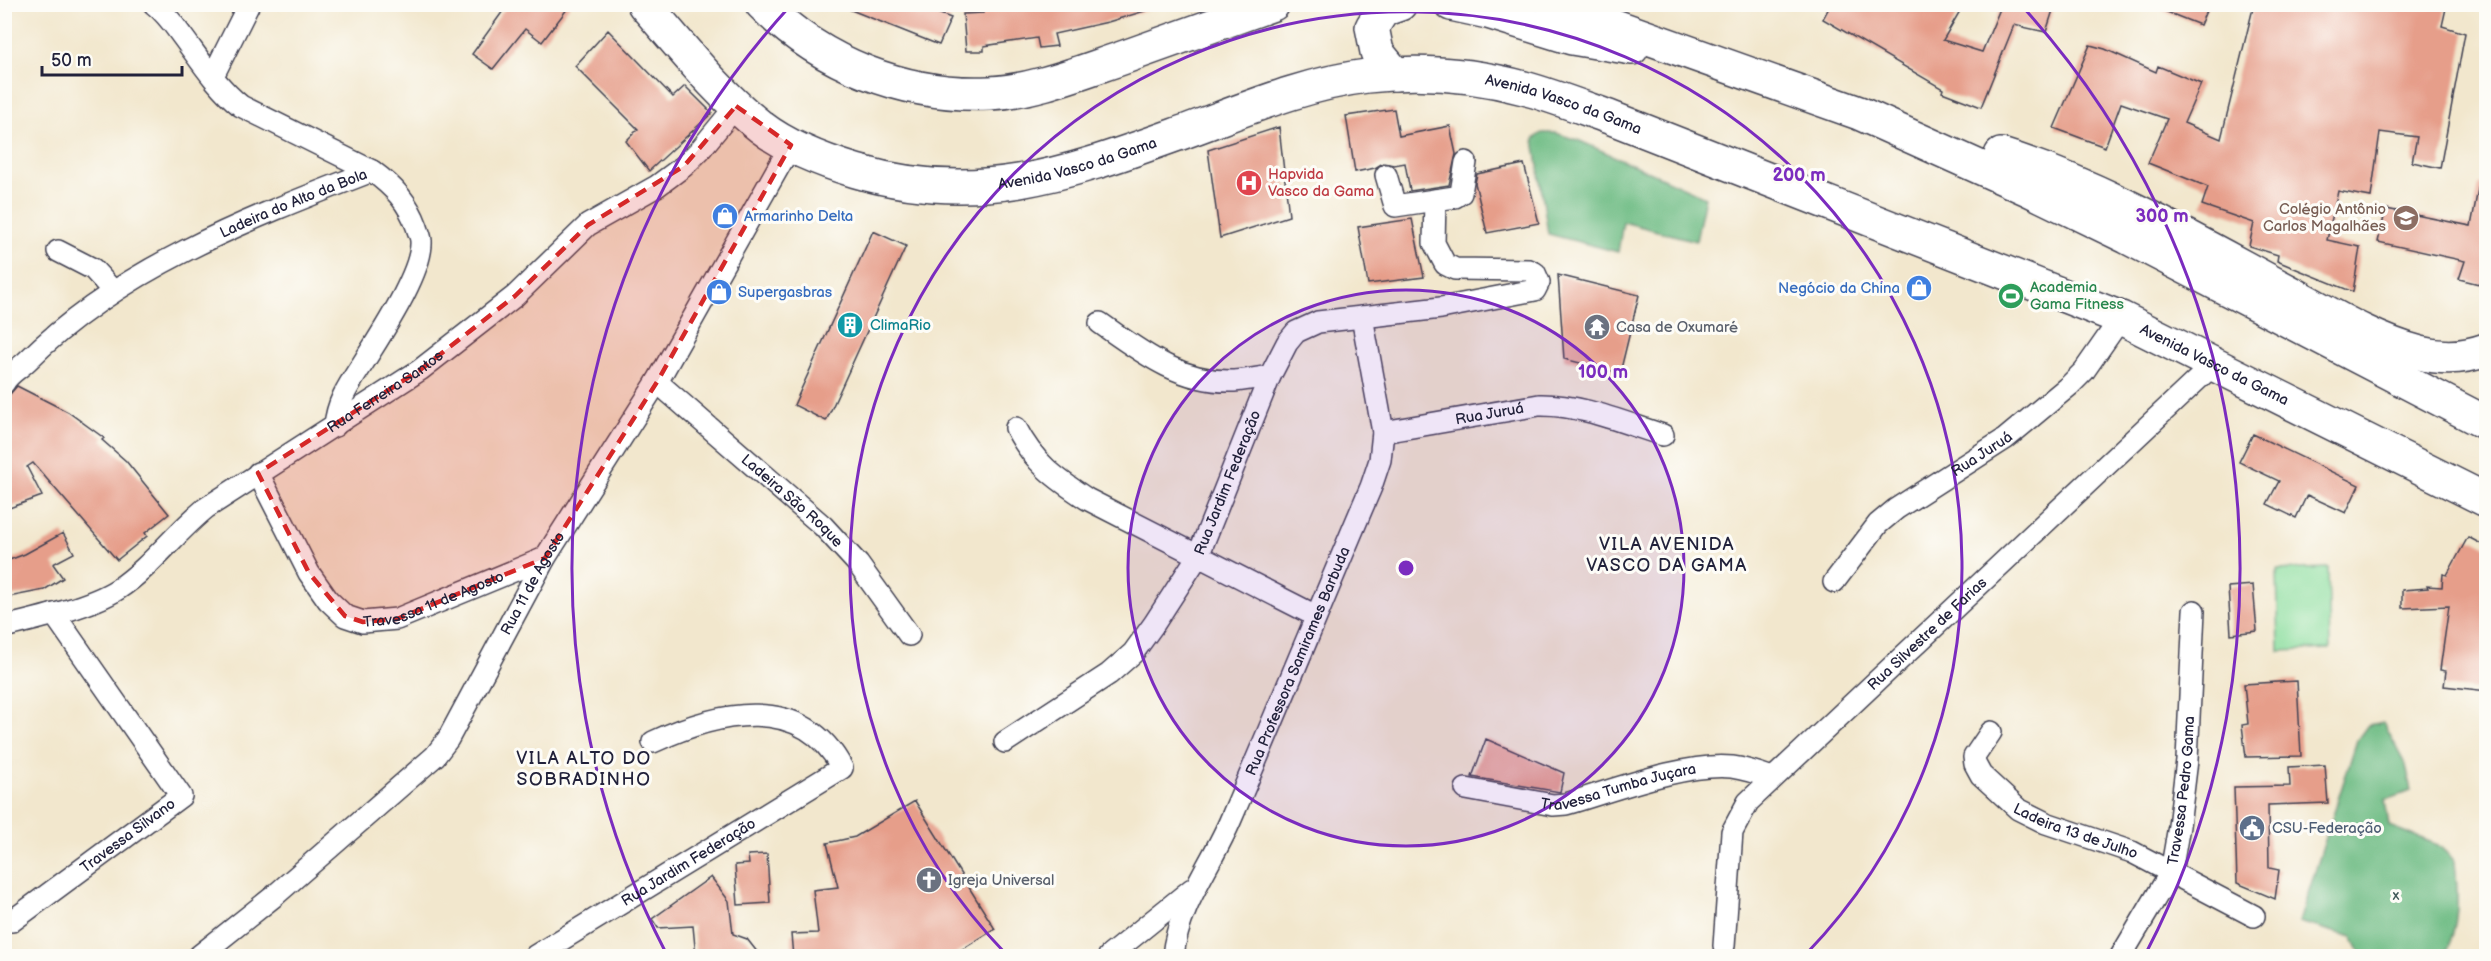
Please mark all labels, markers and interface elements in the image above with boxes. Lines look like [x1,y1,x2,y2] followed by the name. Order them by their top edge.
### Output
[42,39,182,77] scale bar
[51,50,92,71] text: 50 m
[1484,71,1644,139] street label: Avenida Vasco da Gama
[997,133,1159,194] street label: Avenida Vasco da Gama
[217,165,370,242] street label: Ladeira do Alto da Bola
[1268,165,1374,201] place label: Hapvida Vasco da Gama
[1772,165,1826,186] text: 200 m
[1234,168,1264,198] hospital icon: Hapvida Vasco da Gama
[2263,200,2387,236] place label: Colégio Antônio Carlos Magalhães
[710,201,740,231] shop icon: Armarinho Delta
[2391,203,2421,233] school or university icon: Colégio Antônio Carlos Magalhães
[2135,206,2189,227] text: 300 m
[744,207,853,226] place label: Armarinho Delta
[1904,273,1934,303] shop icon: Negócio da China
[704,277,734,307] shop icon: Supergasbras
[2030,278,2125,314] place label: Academia Gama Fitness
[1778,279,1900,298] place label: Negócio da China
[1996,281,2026,311] sports icon: Academia Gama Fitness
[738,283,833,302] place label: Supergasbras
[835,310,865,340] building icon: ClimaRio
[1582,312,1612,342] temple icon: Casa de Oxumaré
[870,316,931,335] place label: ClimaRio
[1616,318,1738,337] place label: Casa de Oxumaré
[2137,320,2292,410] street label: Avenida Vasco da Gama
[324,346,448,437] street label: Rua Ferreira Santos
[1578,362,1628,383] text: 100 m
[1454,399,1525,429] street label: Rua Juruá
[1190,408,1265,558] street label: Rua Jardim Federação
[1948,428,2017,481] street label: Rua Juruá
[737,450,847,552] street label: Ladeira São Roque
[497,528,569,638] street label: Rua 11 de Agosto
[1586,534,1748,576] district label: VILA AVENIDA VASCO DA GAMA
[1242,544,1355,779] street label: Rua Professora Samirames Barbuda
[1396,558,1416,578] centre of rings
[362,567,507,632] street label: Travessa 11 de Agosto
[1864,573,1991,695] street label: Rua Silvestre de Farias
[2163,716,2199,867] street label: Travessa Pedro Gama
[516,748,652,790] district label: VILA ALTO DO SOBRADINHO
[1539,760,1697,815] street label: Travessa Tumba Juçara
[77,794,179,877] street label: Travessa Silvano
[2010,799,2141,863] street label: Ladeira 13 de Julho
[2237,813,2267,843] public building icon: CSU-Federação
[618,814,759,911] street label: Rua Jardim Federação
[2272,819,2382,838] place label: CSU-Federação
[914,865,944,895] church icon: Igreja Universal
[948,871,1054,890] place label: Igreja Universal
[2392,886,2400,905] park label: x

